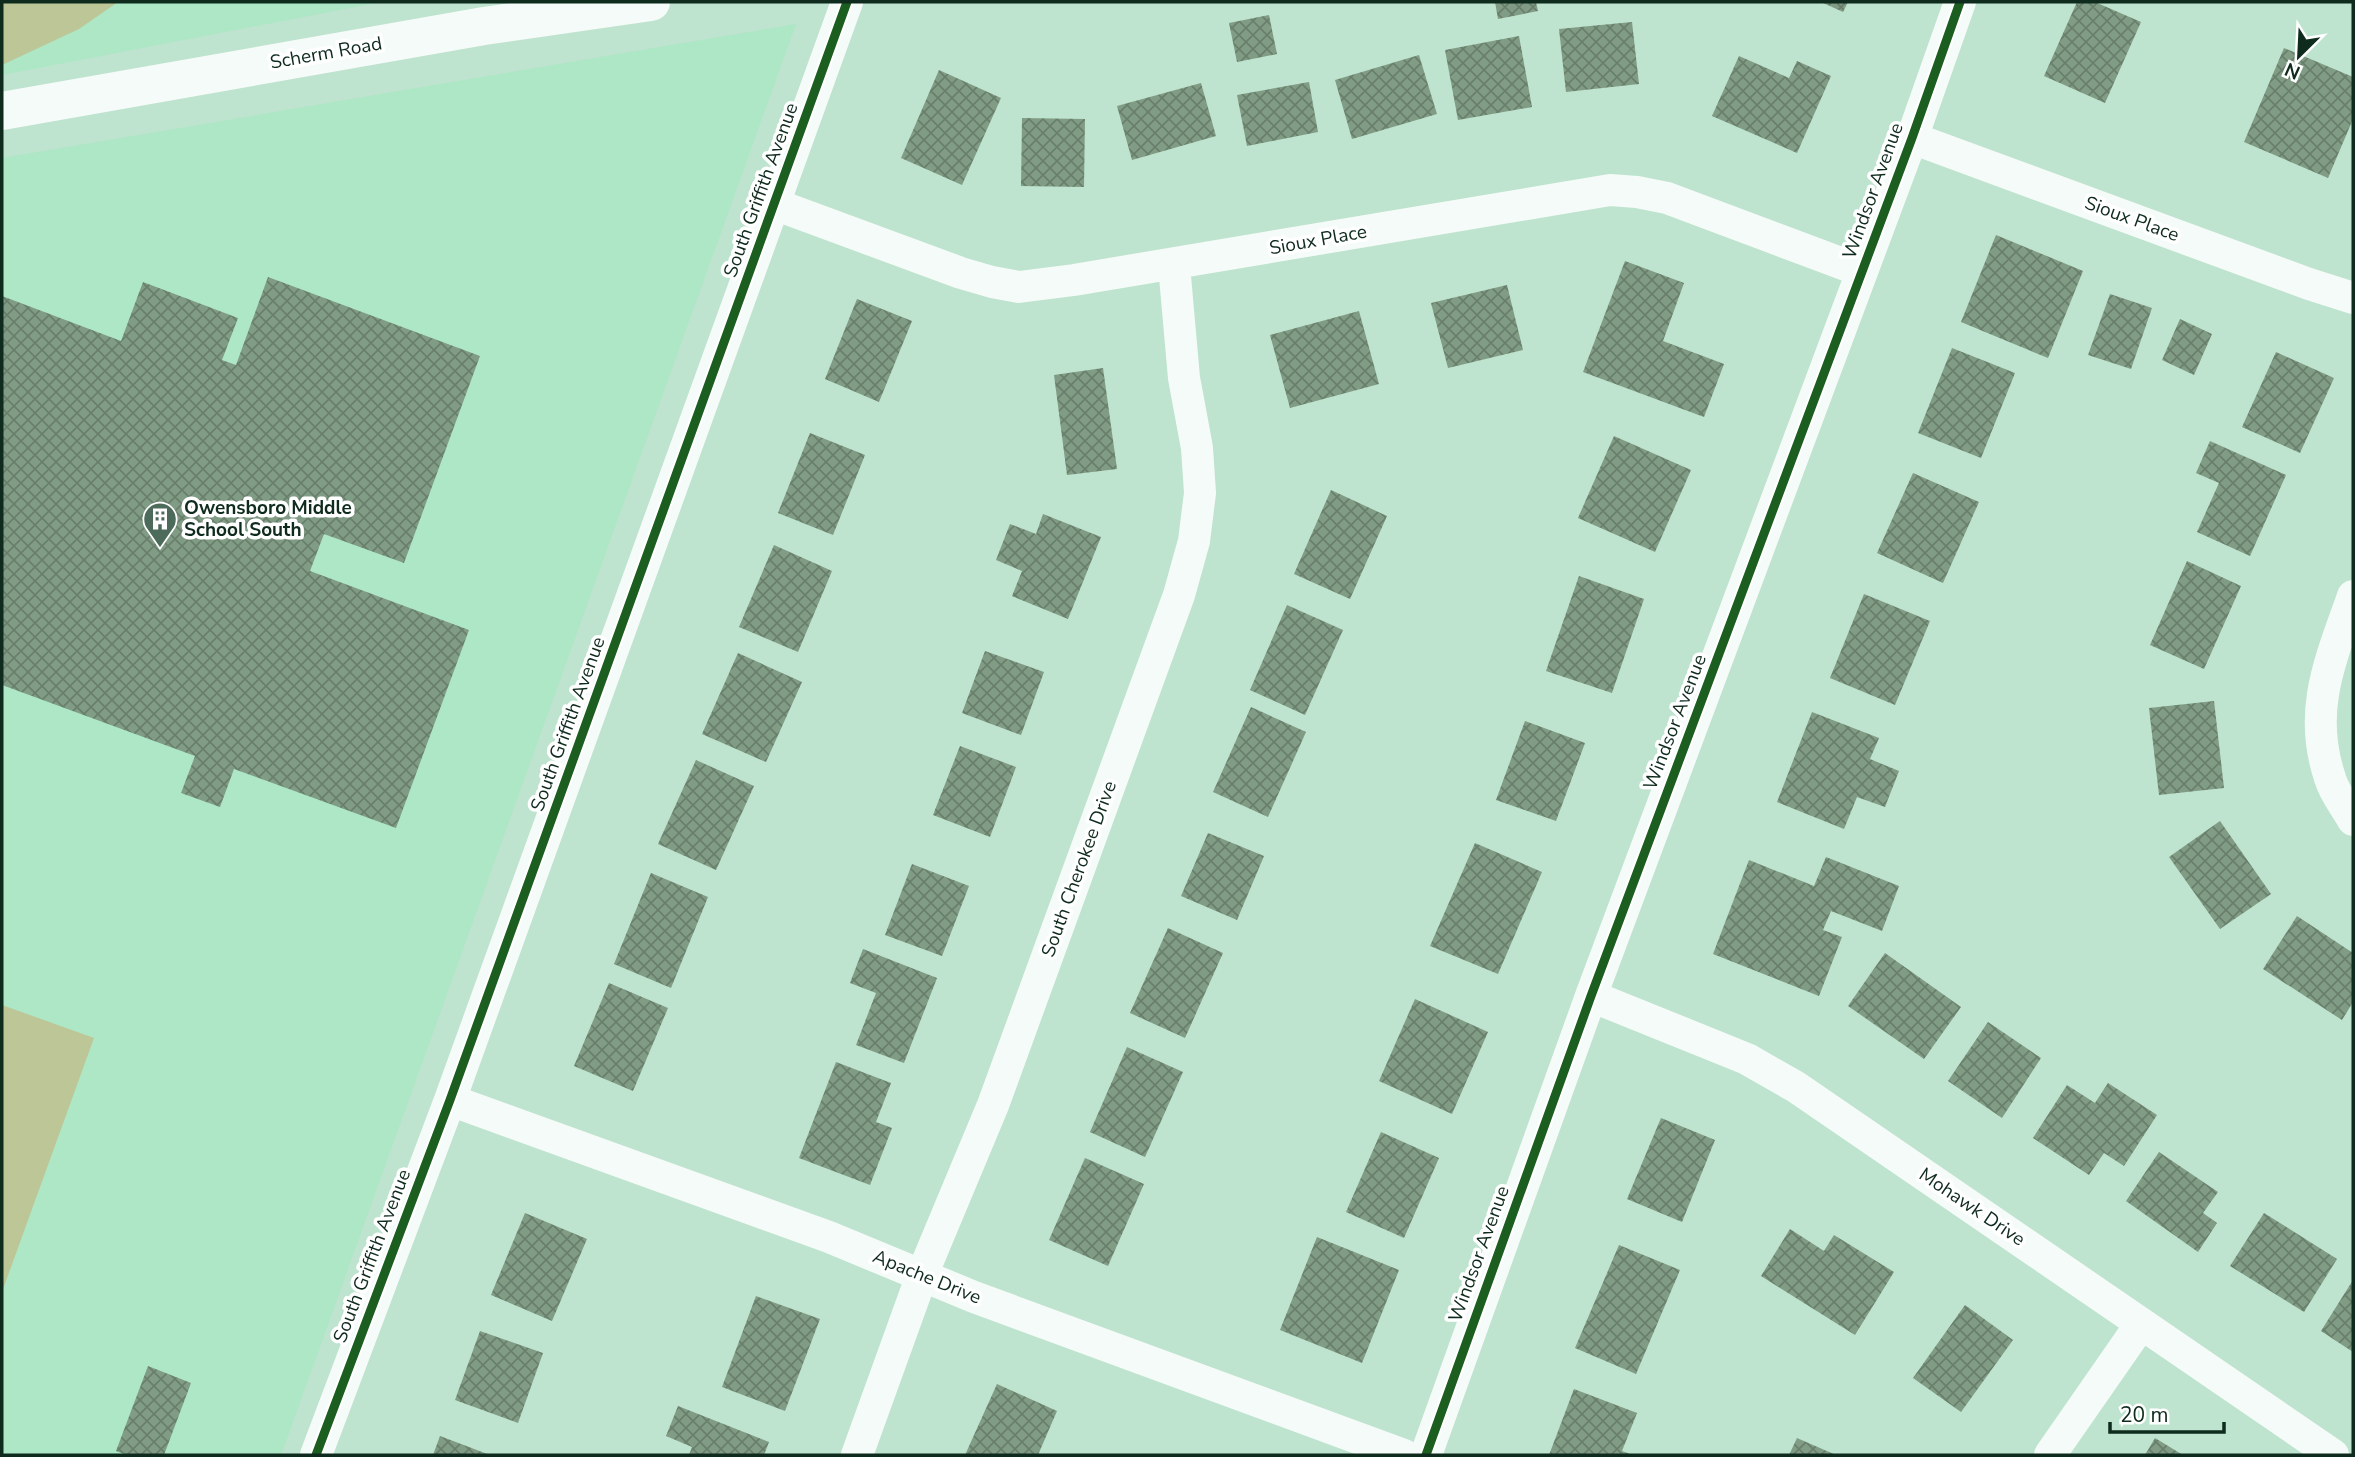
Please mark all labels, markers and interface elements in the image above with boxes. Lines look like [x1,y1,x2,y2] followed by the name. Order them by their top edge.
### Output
[2264,21,2334,91] north arrow
[268,30,384,76] street label: Scherm Road
[2281,56,2304,85] text: N
[717,99,805,281] street label: South Griffith Avenue
[1836,119,1910,263] street label: Windsor Avenue
[2081,190,2183,248] street label: Sioux Place
[1267,219,1369,261] street label: Sioux Place
[184,495,352,543] place label: Owensboro Middle School South
[141,500,179,549] building icon: Owensboro Middle School South
[524,633,612,815] street label: South Griffith Avenue
[1637,650,1713,794] street label: Windsor Avenue
[1035,777,1123,961] street label: South Cherokee Drive
[1914,1162,2030,1252] street label: Mohawk Drive
[327,1166,417,1346] street label: South Griffith Avenue
[1442,1182,1516,1326] street label: Windsor Avenue
[869,1243,985,1311] street label: Apache Drive
[2110,1390,2224,1434] scale bar
[2120,1401,2169,1429] text: 20 m

